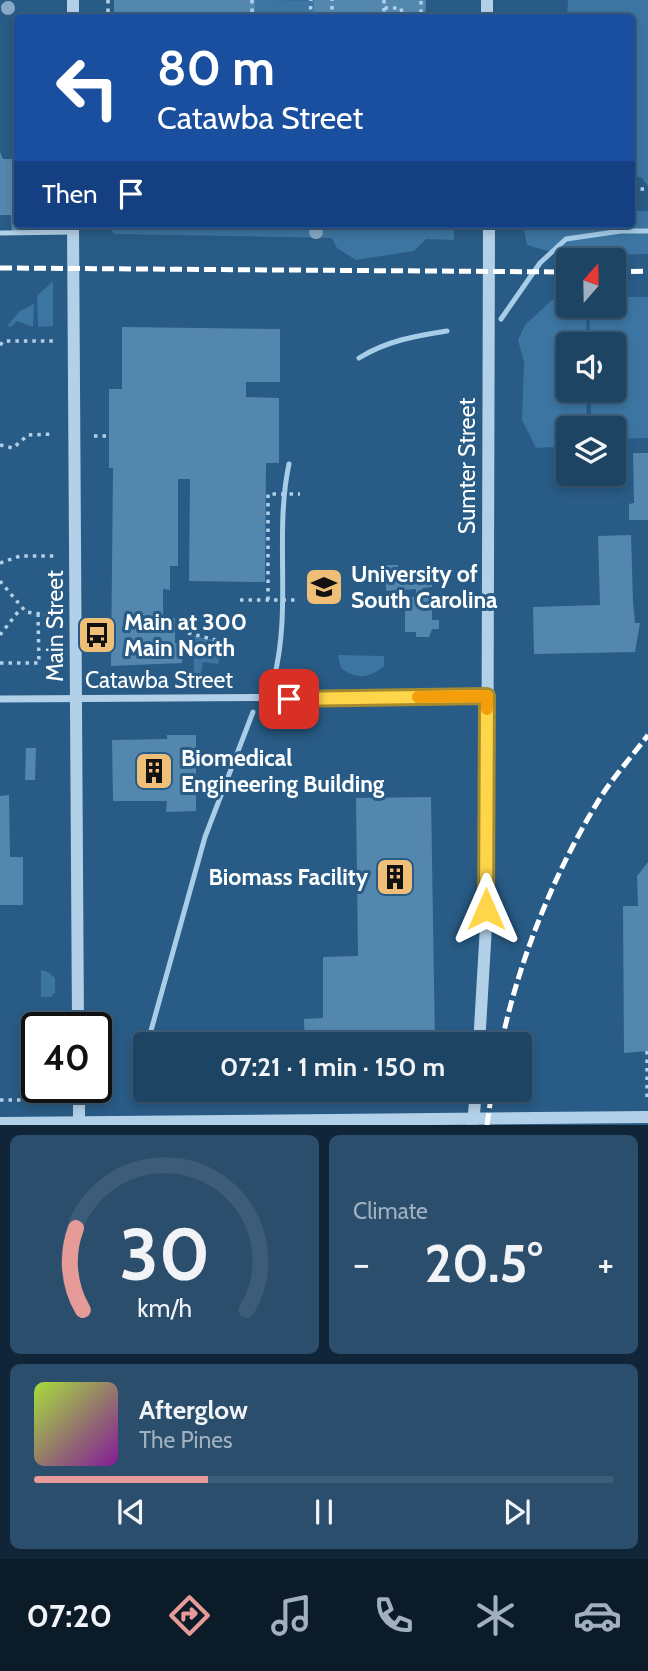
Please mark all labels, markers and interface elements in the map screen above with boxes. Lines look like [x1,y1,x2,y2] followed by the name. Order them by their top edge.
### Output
[157,38,275,97] text: 80 m
[42,42,133,133] icon: left
[157,98,363,137] text: Catawba Street
[112,175,150,213] icon: arrive
[42,178,98,210] text: Then
[556,248,626,318] north arrow
[556,248,626,486] map controls
[556,332,626,402] button: sound
[453,398,481,534] street label: Sumter Street
[556,416,626,486] button: layers
[351,560,498,614] place label: University of South Carolina
[303,566,345,608] school or university icon: University of South Carolina
[41,570,69,682] street label: Main Street
[124,608,247,662] place label: Main at 300 Main North
[76,614,118,656] bus stop icon: Main at 300 Main North
[85,666,233,694] street label: Catawba Street
[259,669,319,729] pin
[270,680,308,718] icon: arrive
[181,744,385,798] place label: Biomedical Engineering Building
[133,750,175,792] building icon: Biomedical Engineering Building
[374,856,416,898] building icon: Biomass Facility
[209,863,369,891] place label: Biomass Facility
[449,872,523,946] position arrow
[21,1012,112,1103] speed limit sign: 40
[220,1051,445,1083] text: 07:21 · 1 min · 150 m
[353,1197,428,1225] text: Climate
[119,1211,210,1299] text: 30
[424,1232,543,1295] text: 20.5°
[353,1240,370,1287] text: −
[597,1240,614,1287] text: +
[137,1293,192,1323] text: km/h
[139,1394,248,1426] text: Afterglow
[139,1426,233,1454] text: The Pines
[112,1493,150,1531] icon: previous
[305,1493,343,1531] icon: pause
[498,1493,536,1531] icon: next
[165,1591,214,1640] icon: directions
[267,1591,316,1640] icon: music
[369,1591,418,1640] icon: phone
[471,1591,520,1640] icon: climate
[573,1591,622,1640] icon: car
[26,1596,112,1635] text: 07:20

